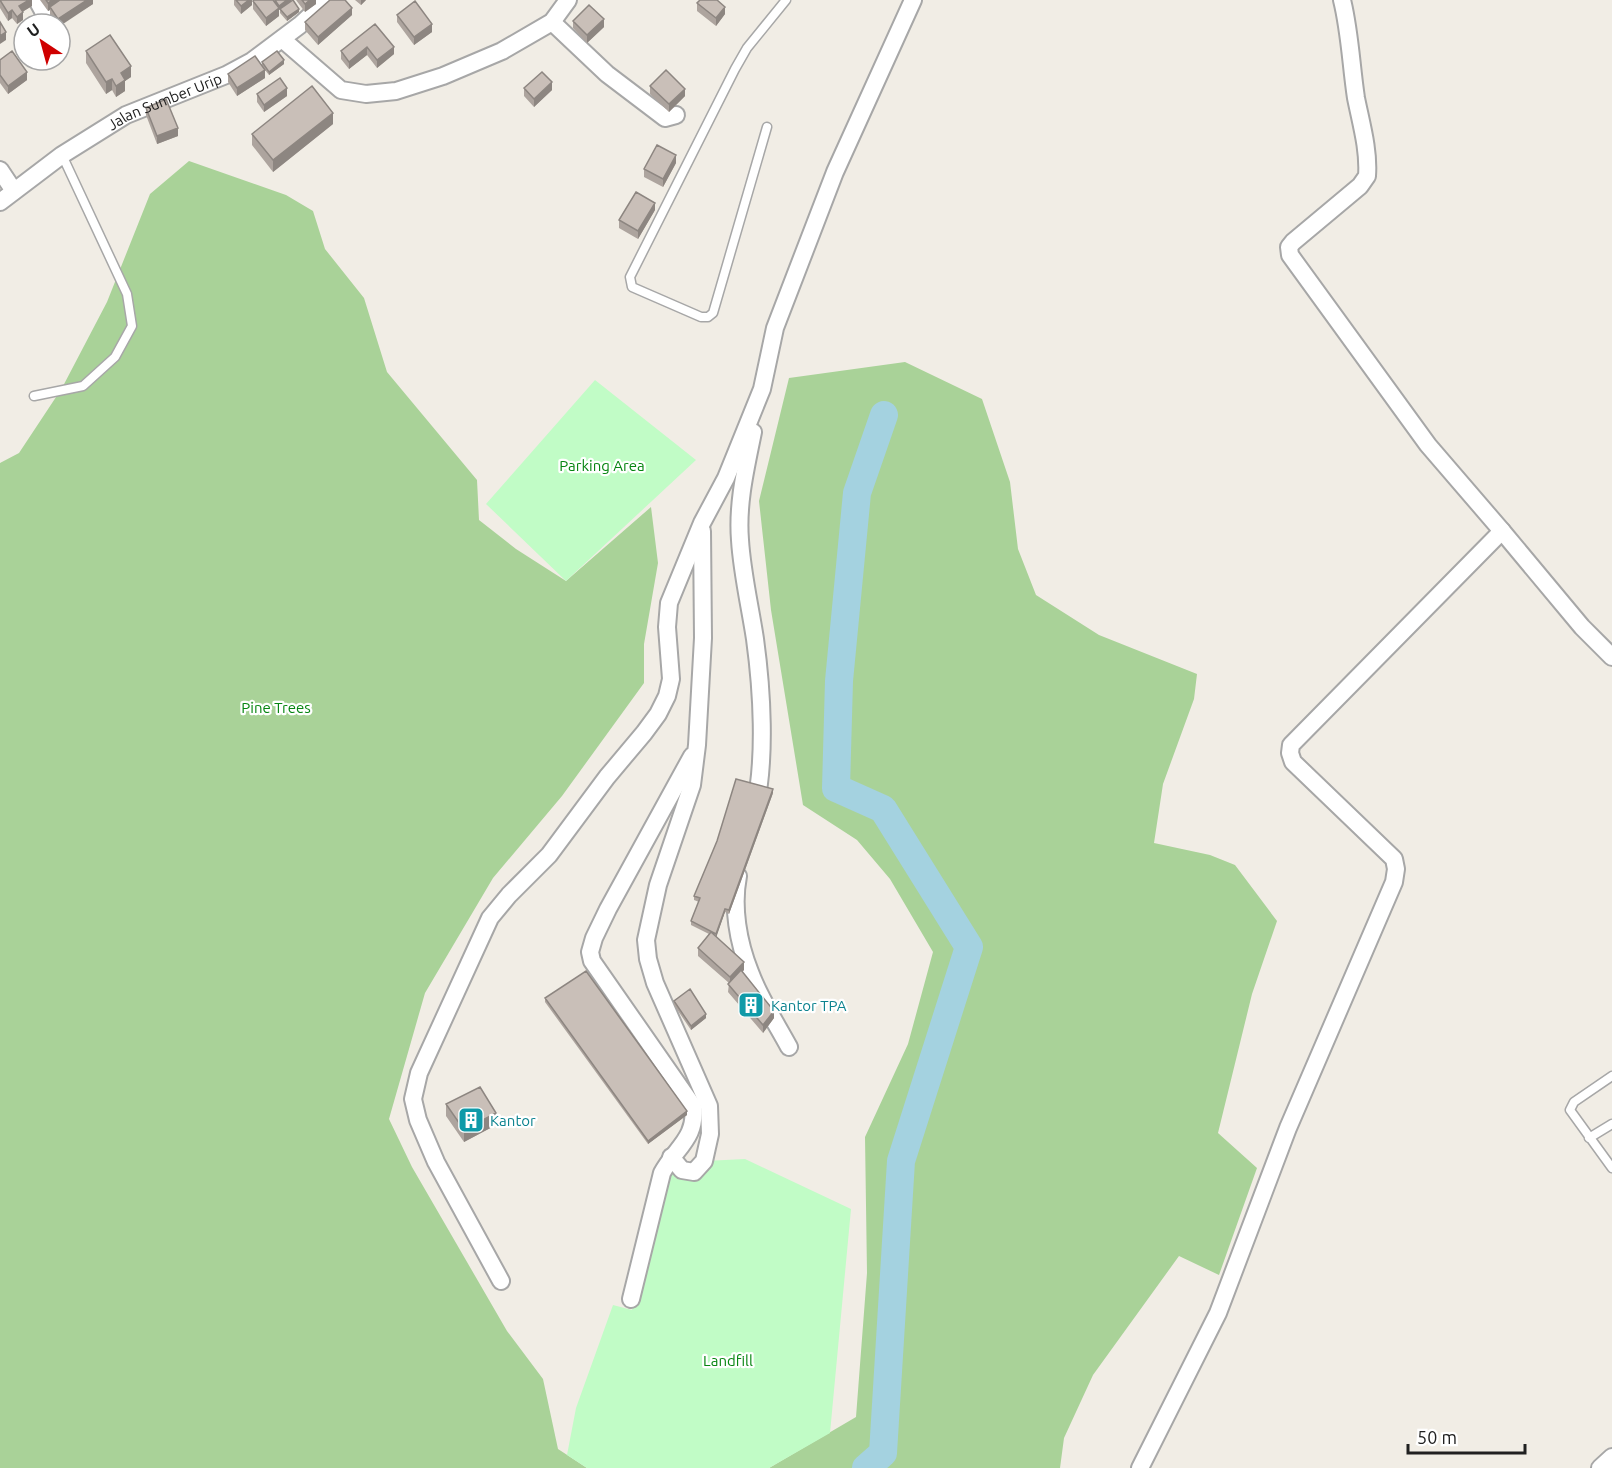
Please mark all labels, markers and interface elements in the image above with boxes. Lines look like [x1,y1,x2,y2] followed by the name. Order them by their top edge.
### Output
[12,12,72,72] north arrow
[23,19,43,40] text: U
[104,69,224,133] street label: Jalan Sumber Urip
[559,457,645,474] park label: Parking Area
[241,699,311,716] park label: Pine Trees
[736,990,766,1020] building icon: Kantor TPA
[771,997,847,1014] place label: Kantor TPA
[456,1105,486,1135] building icon: Kantor
[490,1112,536,1129] place label: Kantor
[703,1352,753,1369] park label: Landfill
[1408,1417,1525,1455] scale bar
[1417,1427,1457,1447] text: 50 m

